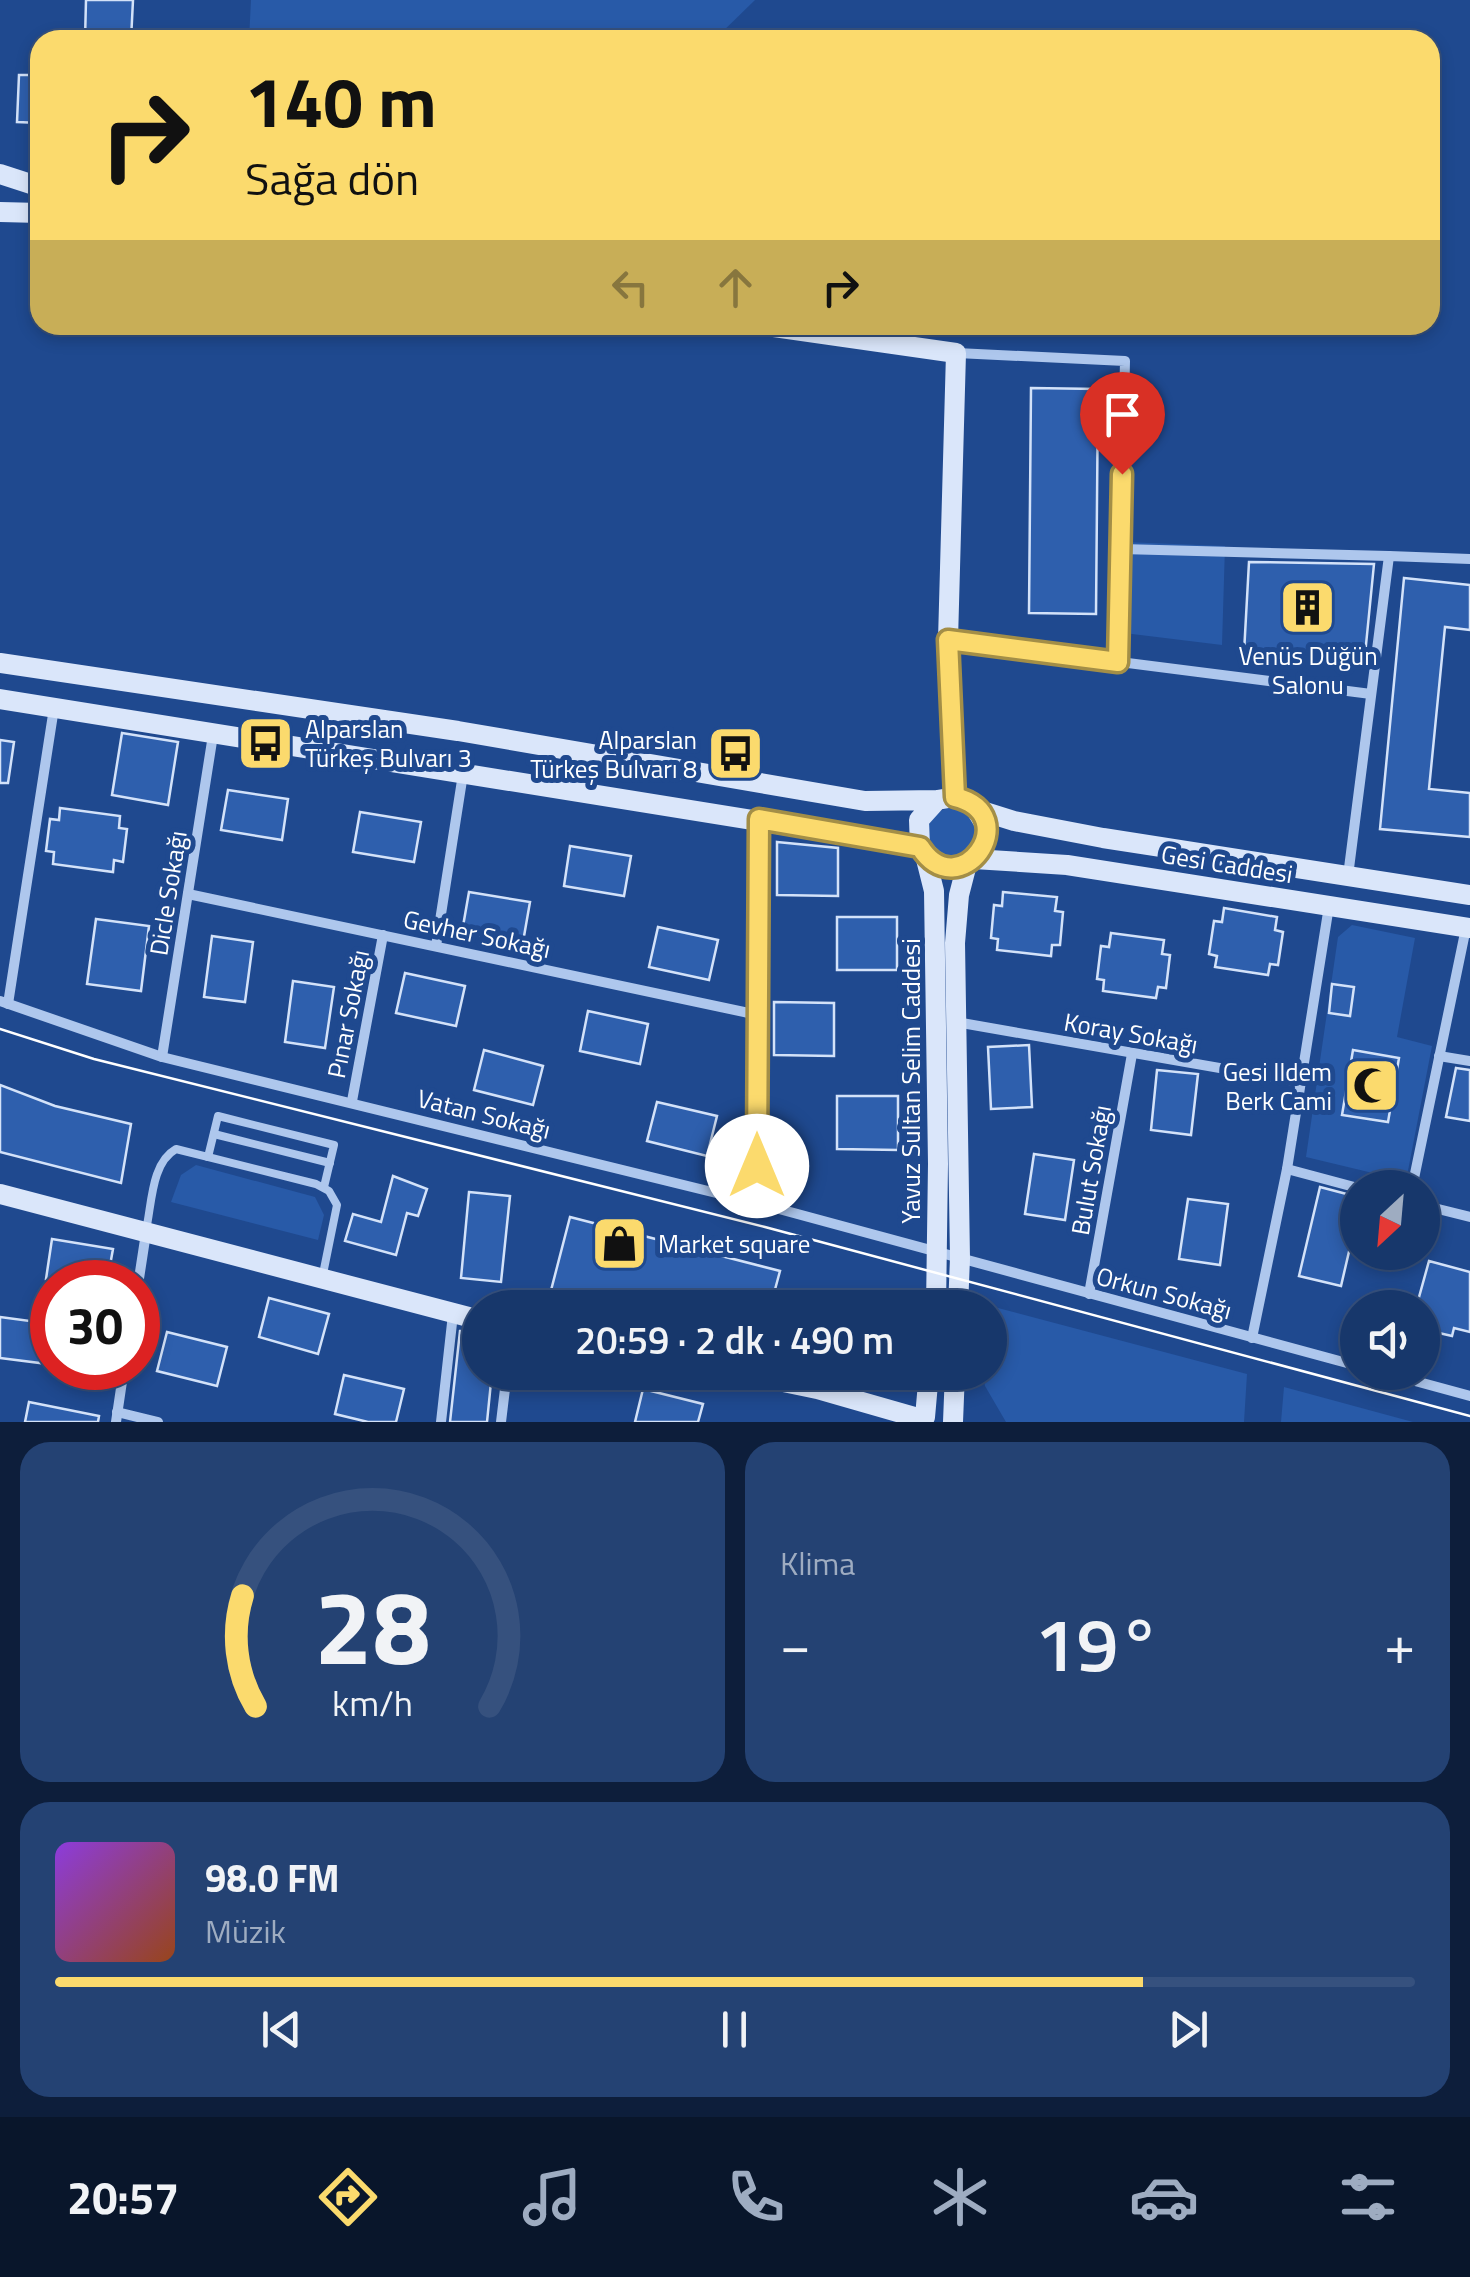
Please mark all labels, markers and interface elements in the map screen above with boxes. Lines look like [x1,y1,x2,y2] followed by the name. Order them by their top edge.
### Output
[245,48,437,154] text: 140 m
[80,70,210,200] icon: right
[245,144,419,212] text: Sağa dön
[603,260,658,315] icon: left
[708,260,763,315] icon: ahead
[813,260,868,315] icon: right
[1080,372,1165,475] pin
[1095,387,1150,442] icon: arrive
[1278,577,1338,637] building icon: Venüs Düğün Salonu
[1238,637,1378,704] place label: Venüs Düğün Salonu
[305,710,472,777] place label: Alparslan Türkeş Bulvarı 3
[236,713,296,773] bus stop icon: Alparslan Türkeş Bulvarı 3
[530,721,697,788] place label: Alparslan Türkeş Bulvarı 8
[706,724,766,784] bus stop icon: Alparslan Türkeş Bulvarı 8
[139,828,197,958] street label: Dicle Sokağı
[1158,835,1296,893] street label: Gesi Caddesi
[400,900,554,968] street label: Gevher Sokağı
[892,938,930,1224] street label: Yavuz Sultan Selim Caddesi
[317,947,379,1081] street label: Pınar Sokağı
[1061,1003,1201,1063] street label: Koray Sokağı
[1223,1053,1332,1120] place label: Gesi Ildem Berk Cami
[1341,1056,1401,1116] mosque icon: Gesi Ildem Berk Cami
[413,1079,555,1149] street label: Vatan Sokağı
[1061,1102,1121,1238] street label: Bulut Sokağı
[705,1114,809,1218] position arrow
[1340,1170,1440,1270] north arrow
[1340,1170,1440,1390] map controls
[589,1214,649,1274] shop icon: Market square
[658,1225,810,1263] place label: Market square
[1092,1257,1236,1329] street label: Orkun Sokağı
[30,1260,160,1390] speed limit sign: 30
[1340,1290,1440,1390] button: sound
[575,1311,894,1369] text: 20:59 · 2 dk · 490 m
[780,1539,855,1587] text: Klima
[314,1546,431,1704] text: 28
[1034,1586,1161,1700] text: 19°
[780,1602,811,1685] text: −
[1384,1602,1415,1685] text: +
[332,1675,413,1730] text: km/h
[205,1849,340,1907] text: 98.0 FM
[205,1907,286,1955] text: Müzik
[254,2002,309,2057] icon: previous
[707,2002,762,2057] icon: pause
[1161,2002,1216,2057] icon: next
[313,2162,383,2232] icon: directions
[517,2162,587,2232] icon: music
[721,2162,791,2232] icon: phone
[925,2162,995,2232] icon: climate
[1129,2162,1199,2232] icon: car
[1333,2162,1403,2232] icon: filters
[67,2163,179,2231] text: 20:57

